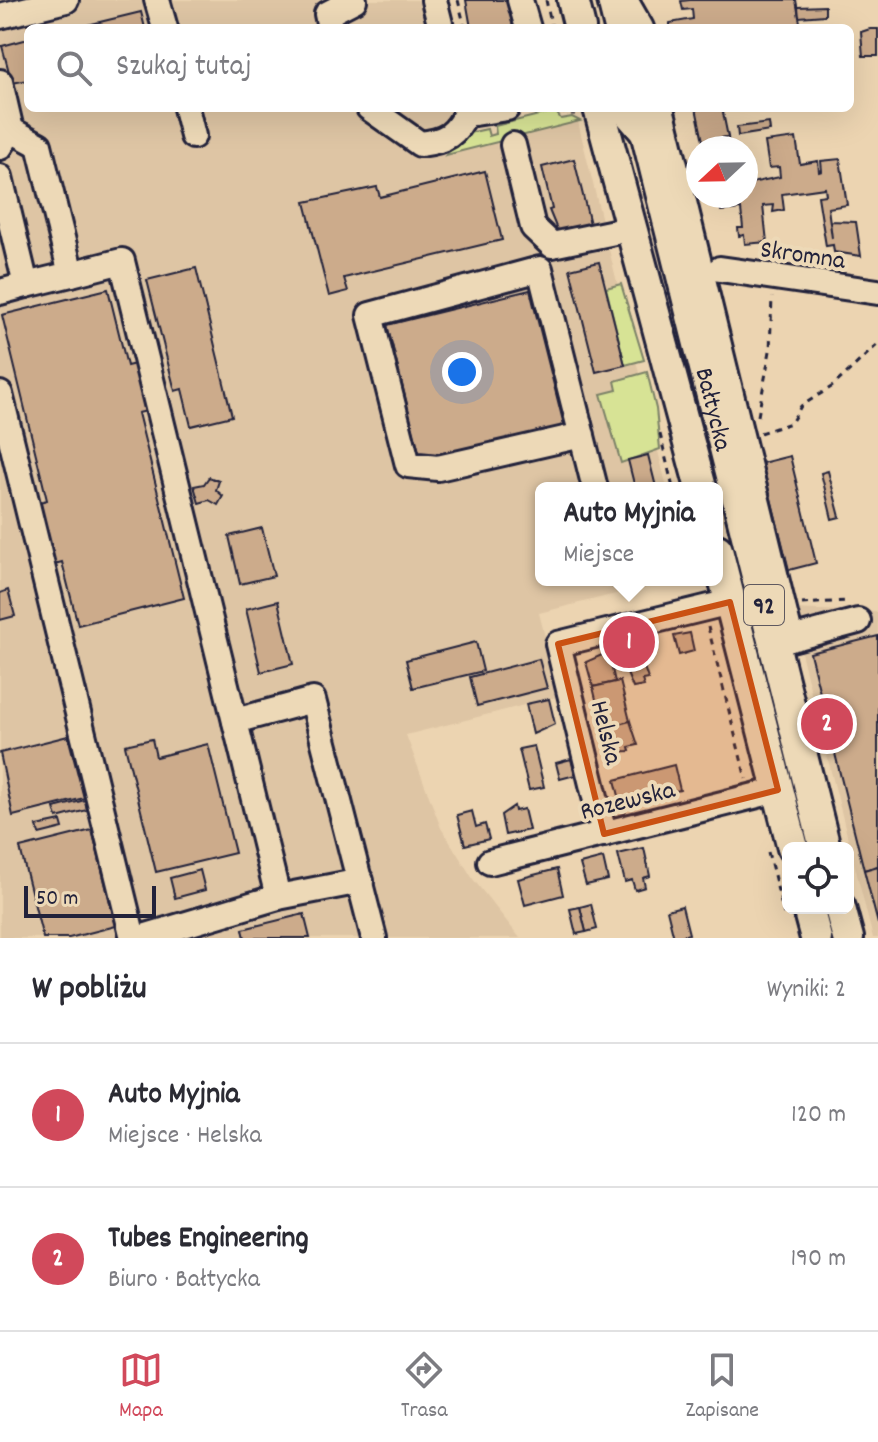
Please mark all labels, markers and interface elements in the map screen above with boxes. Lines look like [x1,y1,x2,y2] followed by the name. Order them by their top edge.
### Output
[24,24,854,112] search box
[52,46,96,90] icon: search
[116,47,252,90] text: Szukaj tutaj
[686,136,758,208] north arrow
[758,232,848,281] street label: Skromna
[442,352,482,392] your location
[684,364,740,456] street label: Bałtycka
[535,482,723,586] popup
[563,494,695,537] text: Auto Myjnia
[563,537,634,574] text: Miejsce
[744,585,784,625] road number: 92
[603,612,655,672] pin: 1
[801,694,853,754] pin: 2
[579,697,631,770] street label: Helska
[577,773,680,832] street label: Rozewska
[782,842,854,914] map controls
[782,842,854,914] button: locate
[24,882,156,918] scale bar
[36,884,78,915] text: 50 m
[32,966,147,1015] text: W pobliżu
[767,972,846,1009] text: Wyniki: 2
[108,1075,240,1118] text: Auto Myjnia
[55,1097,61,1134] text: 1
[791,1097,846,1134] text: 120 m
[108,1118,262,1155] text: Miejsce · Helska
[108,1219,309,1262] text: Tubes Engineering
[52,1241,64,1278] text: 2
[790,1241,846,1278] text: 190 m
[108,1262,260,1299] text: Biuro · Bałtycka
[119,1348,163,1427] tab: Mapa
[401,1348,448,1427] tab: Trasa
[685,1348,759,1427] tab: Zapisane

